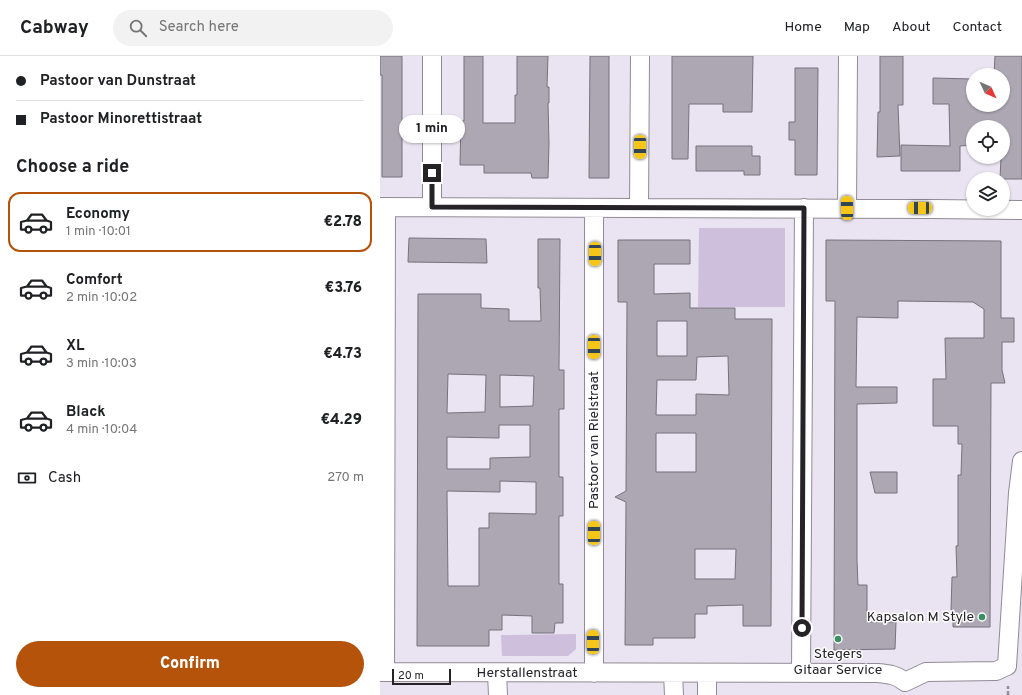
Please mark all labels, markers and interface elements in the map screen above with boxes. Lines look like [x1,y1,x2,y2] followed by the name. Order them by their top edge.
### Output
[113,10,393,46] search box
[20,16,89,40] text: Cabway
[127,17,149,39] icon: search
[159,18,239,37] text: Search here
[785,19,822,36] text: Home
[844,19,870,36] text: Map
[892,19,931,36] text: About
[953,19,1002,36] text: Contact
[966,68,1010,112] north arrow
[966,68,1010,216] map controls
[40,72,196,91] text: Pastoor van Dunstraat
[40,110,202,129] text: Pastoor Minorettistraat
[399,115,465,143] callout: 1 min
[966,120,1010,164] button: locate
[416,121,448,137] text: 1 min
[634,135,646,159] car
[16,156,129,179] text: Choose a ride
[423,164,441,182] route end
[966,172,1010,216] button: layers
[841,196,853,220] car
[908,202,932,214] car
[18,204,54,240] icon: car
[66,205,130,224] text: Economy
[324,213,362,232] text: €2.78
[66,224,131,240] text: 1 min · 10:01
[589,242,601,266] car
[18,270,54,306] icon: car
[66,271,123,290] text: Comfort
[325,279,362,298] text: €3.76
[66,290,137,306] text: 2 min · 10:02
[588,335,600,359] car
[18,336,54,372] icon: car
[66,337,84,356] text: XL
[323,345,362,364] text: €4.73
[66,356,137,372] text: 3 min · 10:03
[586,371,603,509] street label: Pastoor van Rielstraat
[18,402,54,438] icon: car
[66,403,106,422] text: Black
[320,411,362,430] text: €4.29
[66,422,137,438] text: 4 min · 10:04
[16,467,38,489] icon: cash
[48,469,81,488] text: Cash
[327,470,364,486] text: 270 m
[588,521,600,545] car
[867,609,974,626] place label: Kapsalon M Style
[977,612,987,622] marker: Kapsalon M Style
[793,619,811,637] route start
[587,630,599,654] car
[833,634,843,644] marker: Stegers Gitaar Service
[16,641,364,687] button: Confirm
[794,646,882,679] place label: Stegers Gitaar Service
[477,665,577,682] street label: Herstallenstraat
[392,667,451,686] scale bar
[398,669,424,683] text: 20 m

